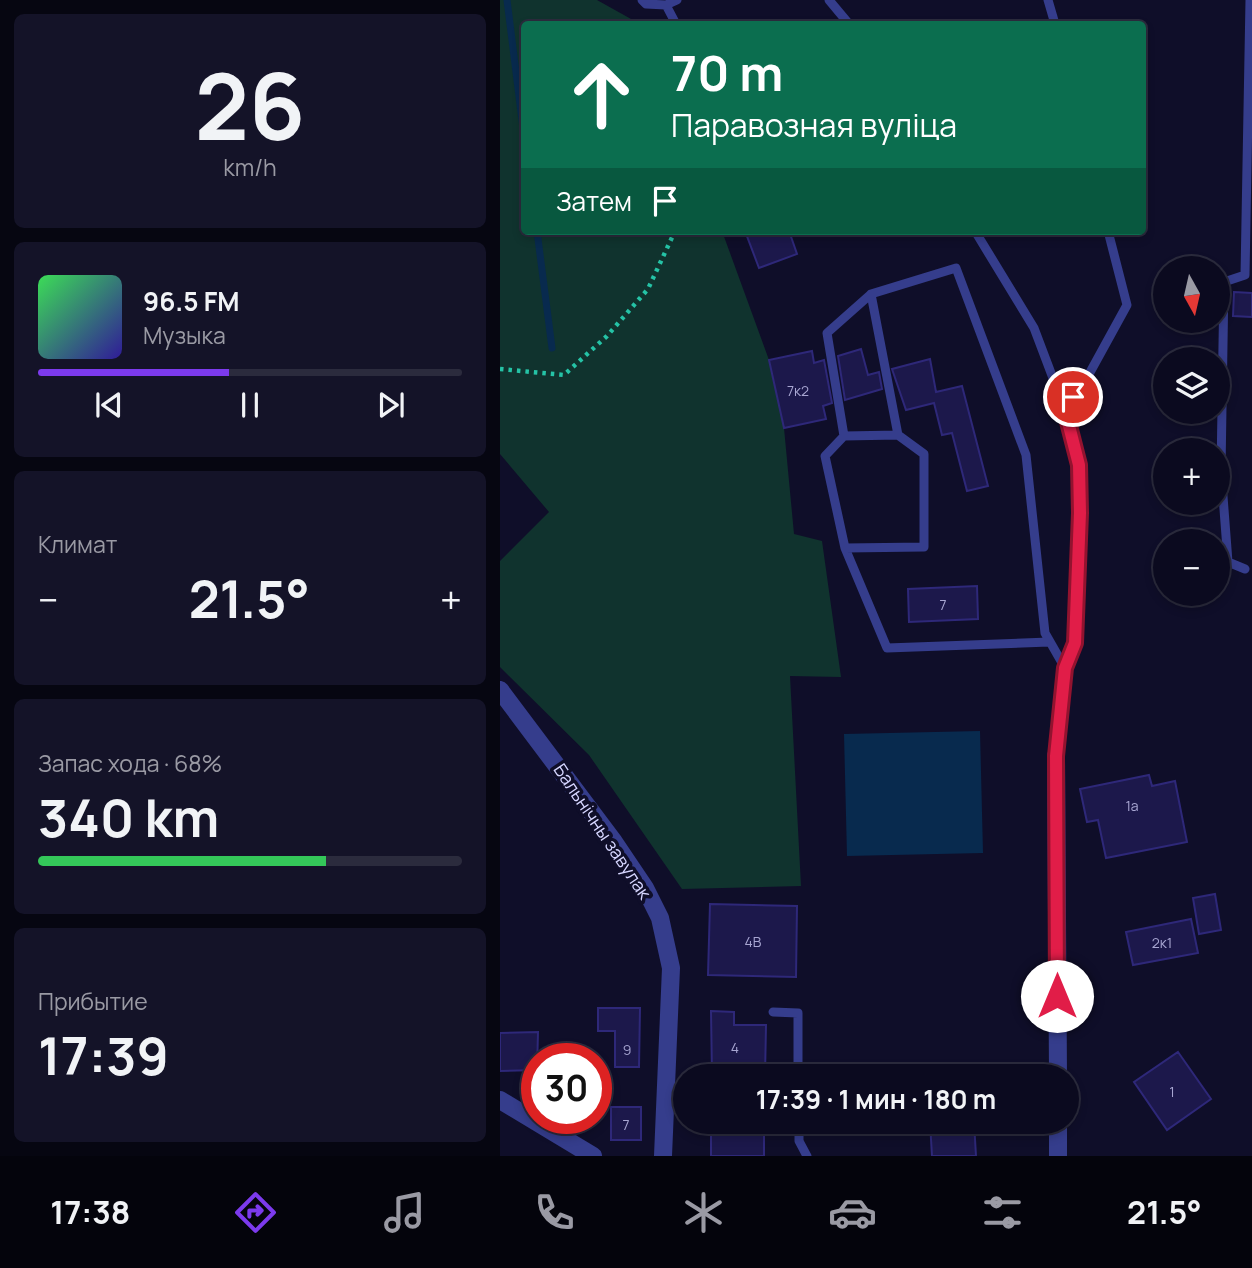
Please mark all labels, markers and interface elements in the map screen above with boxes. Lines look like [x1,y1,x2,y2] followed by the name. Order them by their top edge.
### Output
[671,39,783,106] text: 70 m
[195,43,305,167] text: 26
[556,49,647,140] icon: ahead
[671,103,957,147] text: Паравозная вуліца
[223,151,277,183] text: km/h
[646,182,684,220] icon: arrive
[556,183,632,219] text: Затем
[1153,256,1230,332] north arrow
[1153,256,1230,606] map controls
[143,283,240,319] text: 96.5 FM
[143,319,226,351] text: Музыка
[1153,347,1230,424] button: layers
[1043,367,1103,427] pin
[1054,378,1092,416] icon: arrive
[787,381,809,400] house number: 7к2
[90,386,128,424] icon: previous
[231,386,269,424] icon: pause
[372,386,410,424] icon: next
[1153,438,1230,515] button: +
[38,528,117,560] text: Климат
[1153,529,1230,606] button: −
[189,563,310,634] text: 21.5°
[38,573,59,625] text: −
[440,573,462,625] text: +
[939,595,947,614] house number: 7
[38,747,222,779] text: Запас хода · 68%
[549,759,658,904] street label: Бальнічны завулак
[38,782,219,853] text: 340 km
[1125,796,1139,815] house number: 1а
[745,932,762,951] house number: 4В
[1152,933,1172,952] house number: 2к1
[1020,959,1094,1033] position arrow
[38,985,148,1017] text: Прибытие
[38,1020,169,1091] text: 17:39
[731,1038,739,1057] house number: 4
[623,1040,631,1059] house number: 9
[521,1043,612,1134] speed limit sign: 30
[756,1081,996,1117] text: 17:39 · 1 мин · 180 m
[1169,1082,1175,1101] house number: 1
[622,1115,630,1134] house number: 7
[231,1188,280,1237] icon: directions
[380,1188,429,1237] icon: music
[530,1188,579,1237] icon: phone
[679,1188,728,1237] icon: climate
[828,1188,877,1237] icon: car
[978,1188,1027,1237] icon: filters
[50,1190,130,1234] text: 17:38
[1127,1190,1202,1234] text: 21.5°

